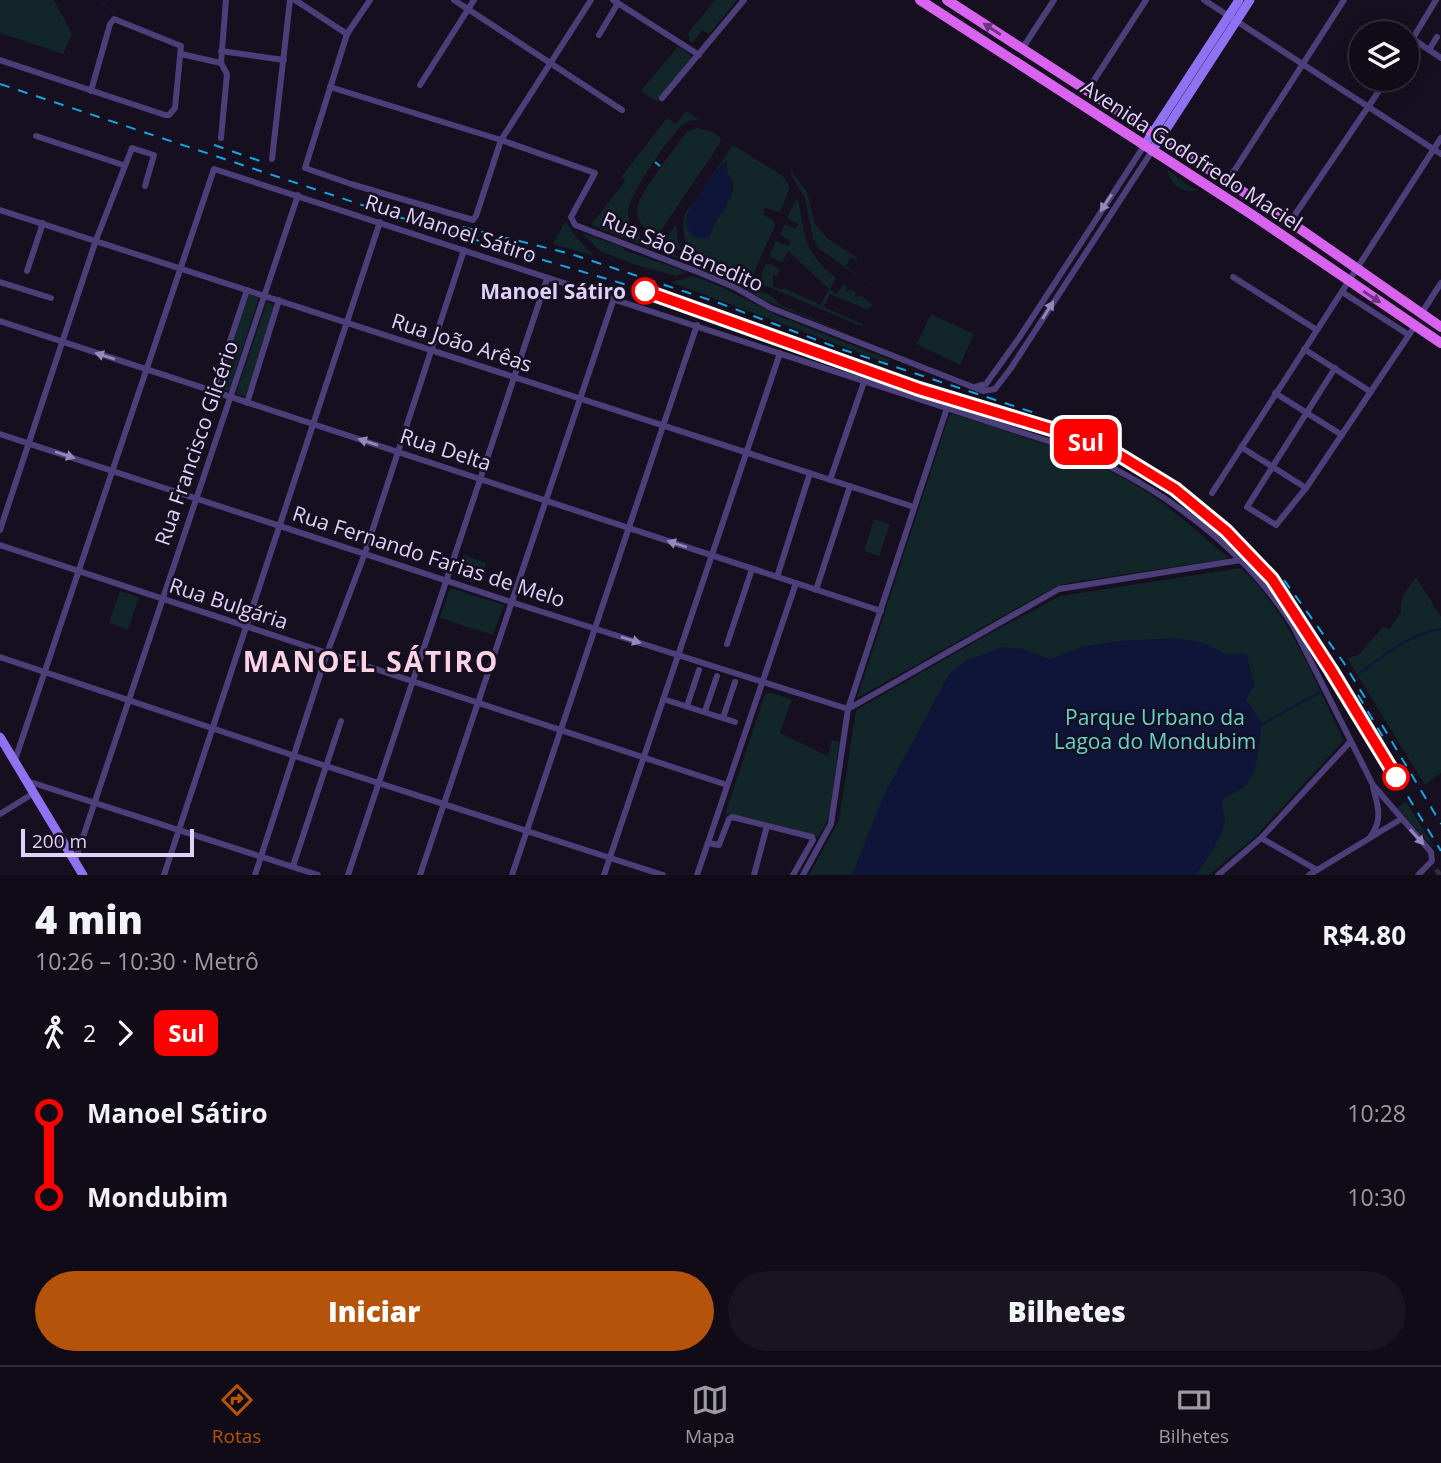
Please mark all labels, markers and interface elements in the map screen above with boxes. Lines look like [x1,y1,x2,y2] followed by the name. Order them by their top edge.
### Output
[1349,21,1419,91] map controls
[1349,21,1419,91] button: layers
[983,22,1001,36] one-way arrow
[1076,73,1308,237] street label: Avenida Godofredo Maciel
[362,187,540,269] street label: Rua Manoel Sátiro
[1100,193,1113,212] one-way arrow
[598,204,768,298] street label: Rua São Benedito
[480,277,626,305] place label: Manoel Sátiro
[632,278,658,304] marker: Manoel Sátiro
[1362,290,1381,303] one-way arrow
[1042,300,1055,319] one-way arrow
[388,306,536,378] street label: Rua João Arêas
[148,337,244,549] street label: Rua Francisco Glicério
[94,350,115,361] one-way arrow
[1046,419,1126,465] line badge: Sul
[397,421,495,477] street label: Rua Delta
[1068,425,1104,458] text: Sul
[357,436,378,447] one-way arrow
[54,451,75,461] one-way arrow
[289,499,569,613] street label: Rua Fernando Farias de Melo
[666,538,687,549] one-way arrow
[166,571,292,635] street label: Rua Bulgária
[620,635,641,645] one-way arrow
[243,642,499,680] district label: MANOEL SÁTIRO
[1054,703,1256,755] park label: Parque Urbano da Lagoa do Mondubim
[1383,764,1409,790] unlabelled marker
[21,826,194,858] scale bar
[32,828,87,854] text: 200 m
[1409,828,1425,846] one-way arrow
[35,893,143,945] text: 4 min
[1322,917,1406,953] text: R$4.80
[35,945,259,977] text: 10:26 – 10:30 · Metrô
[35,1014,73,1052] icon: walk
[106,1014,144,1052] icon: forward
[168,1016,204,1049] text: Sul
[83,1017,96,1049] text: 2
[87,1095,268,1131] text: Manoel Sátiro
[1347,1097,1406,1129] text: 10:28
[87,1179,228,1215] text: Mondubim
[1347,1181,1406,1213] text: 10:30
[35,1271,714,1351] button: Iniciar
[728,1271,1406,1351] button: Bilhetes
[212,1381,261,1449] tab: Rotas
[685,1381,735,1449] tab: Mapa
[1158,1381,1229,1449] tab: Bilhetes

